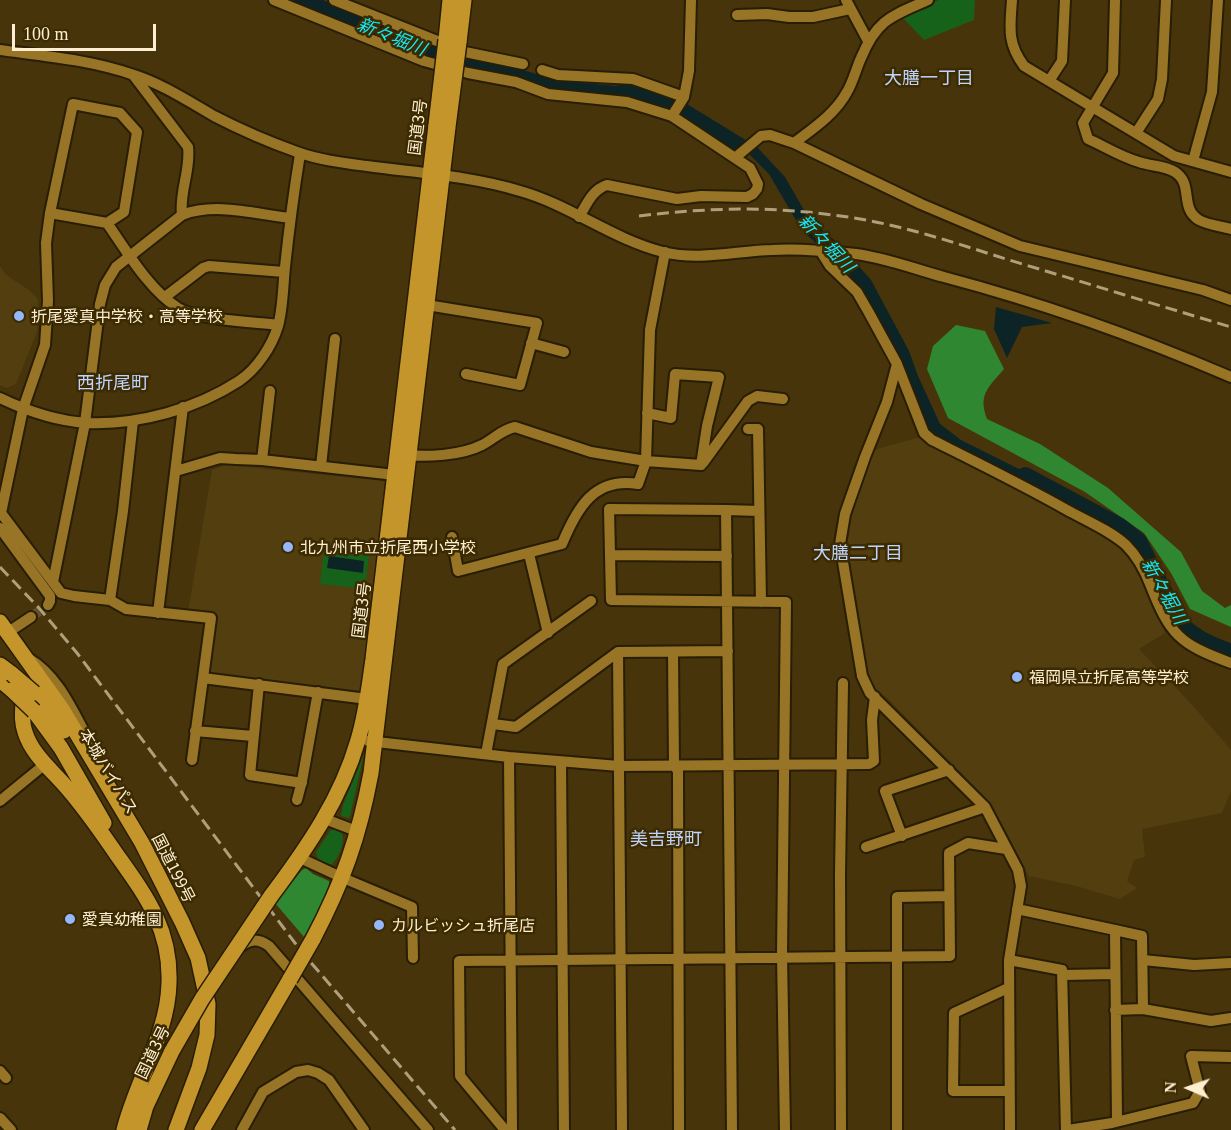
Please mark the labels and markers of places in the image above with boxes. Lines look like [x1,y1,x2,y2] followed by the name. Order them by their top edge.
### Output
[31,306,223,326] place label: 折尾愛真中学校・高等学校
[12,309,26,323] marker: 折尾愛真中学校・高等学校
[300,537,476,557] place label: 北九州市立折尾西小学校
[281,540,295,554] marker: 北九州市立折尾西小学校
[1029,667,1189,687] place label: 福岡県立折尾高等学校
[1010,670,1024,684] marker: 福岡県立折尾高等学校
[82,909,162,929] place label: 愛真幼稚園
[63,912,77,926] marker: 愛真幼稚園
[391,915,535,935] place label: カルビッシュ折尾店
[372,918,386,932] marker: カルビッシュ折尾店

